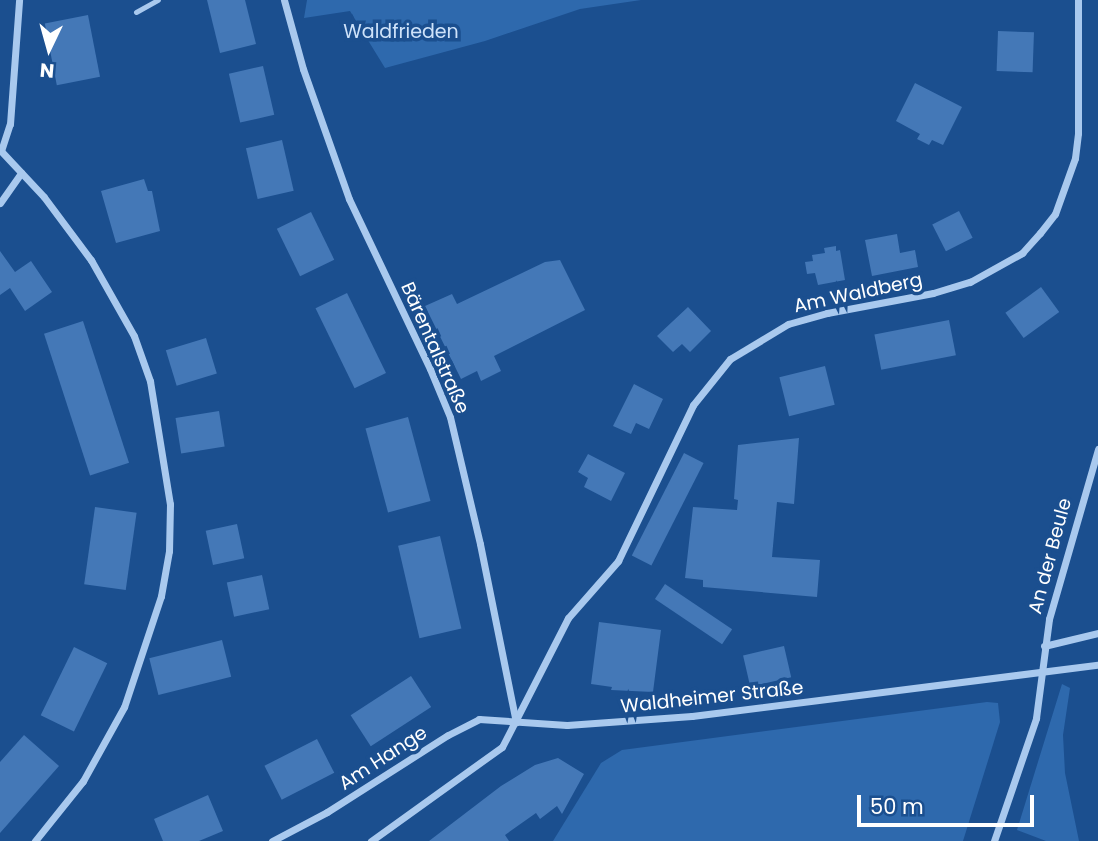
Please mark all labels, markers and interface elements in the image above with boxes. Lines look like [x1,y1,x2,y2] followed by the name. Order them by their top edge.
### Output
[14,14,84,84] north arrow
[343,21,459,43] park label: Waldfrieden
[39,56,55,84] text: N
[792,268,924,318] street label: Am Waldberg
[396,279,474,417] street label: Bärentalstraße
[1024,496,1076,616] street label: An der Beule
[619,676,805,718] street label: Waldheimer Straße
[335,721,431,795] street label: Am Hange
[860,782,1037,826] scale bar
[870,792,924,821] text: 50 m

